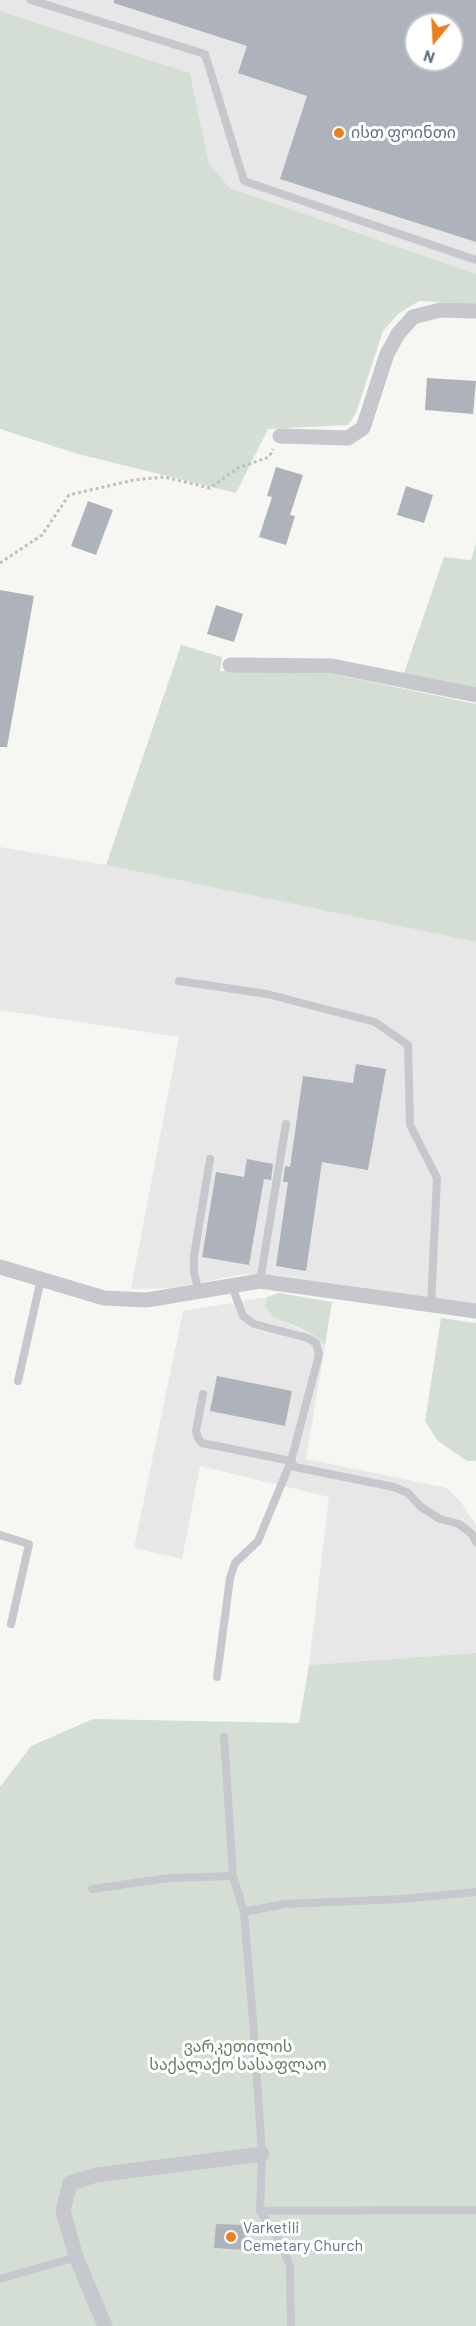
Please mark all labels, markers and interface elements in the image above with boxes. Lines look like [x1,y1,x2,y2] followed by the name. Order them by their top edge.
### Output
[404,12,464,72] north arrow
[421,47,437,68] text: N
[351,123,456,143] place label: ისთ ფოინთი
[332,126,346,140] marker: ისთ ფოინთი
[149,2037,327,2075] park label: ვარკეთილის საქალაქო სასაფლაო
[243,2218,363,2256] place label: Varketili Cemetary Church
[224,2230,238,2244] marker: Varketili Cemetary Church

